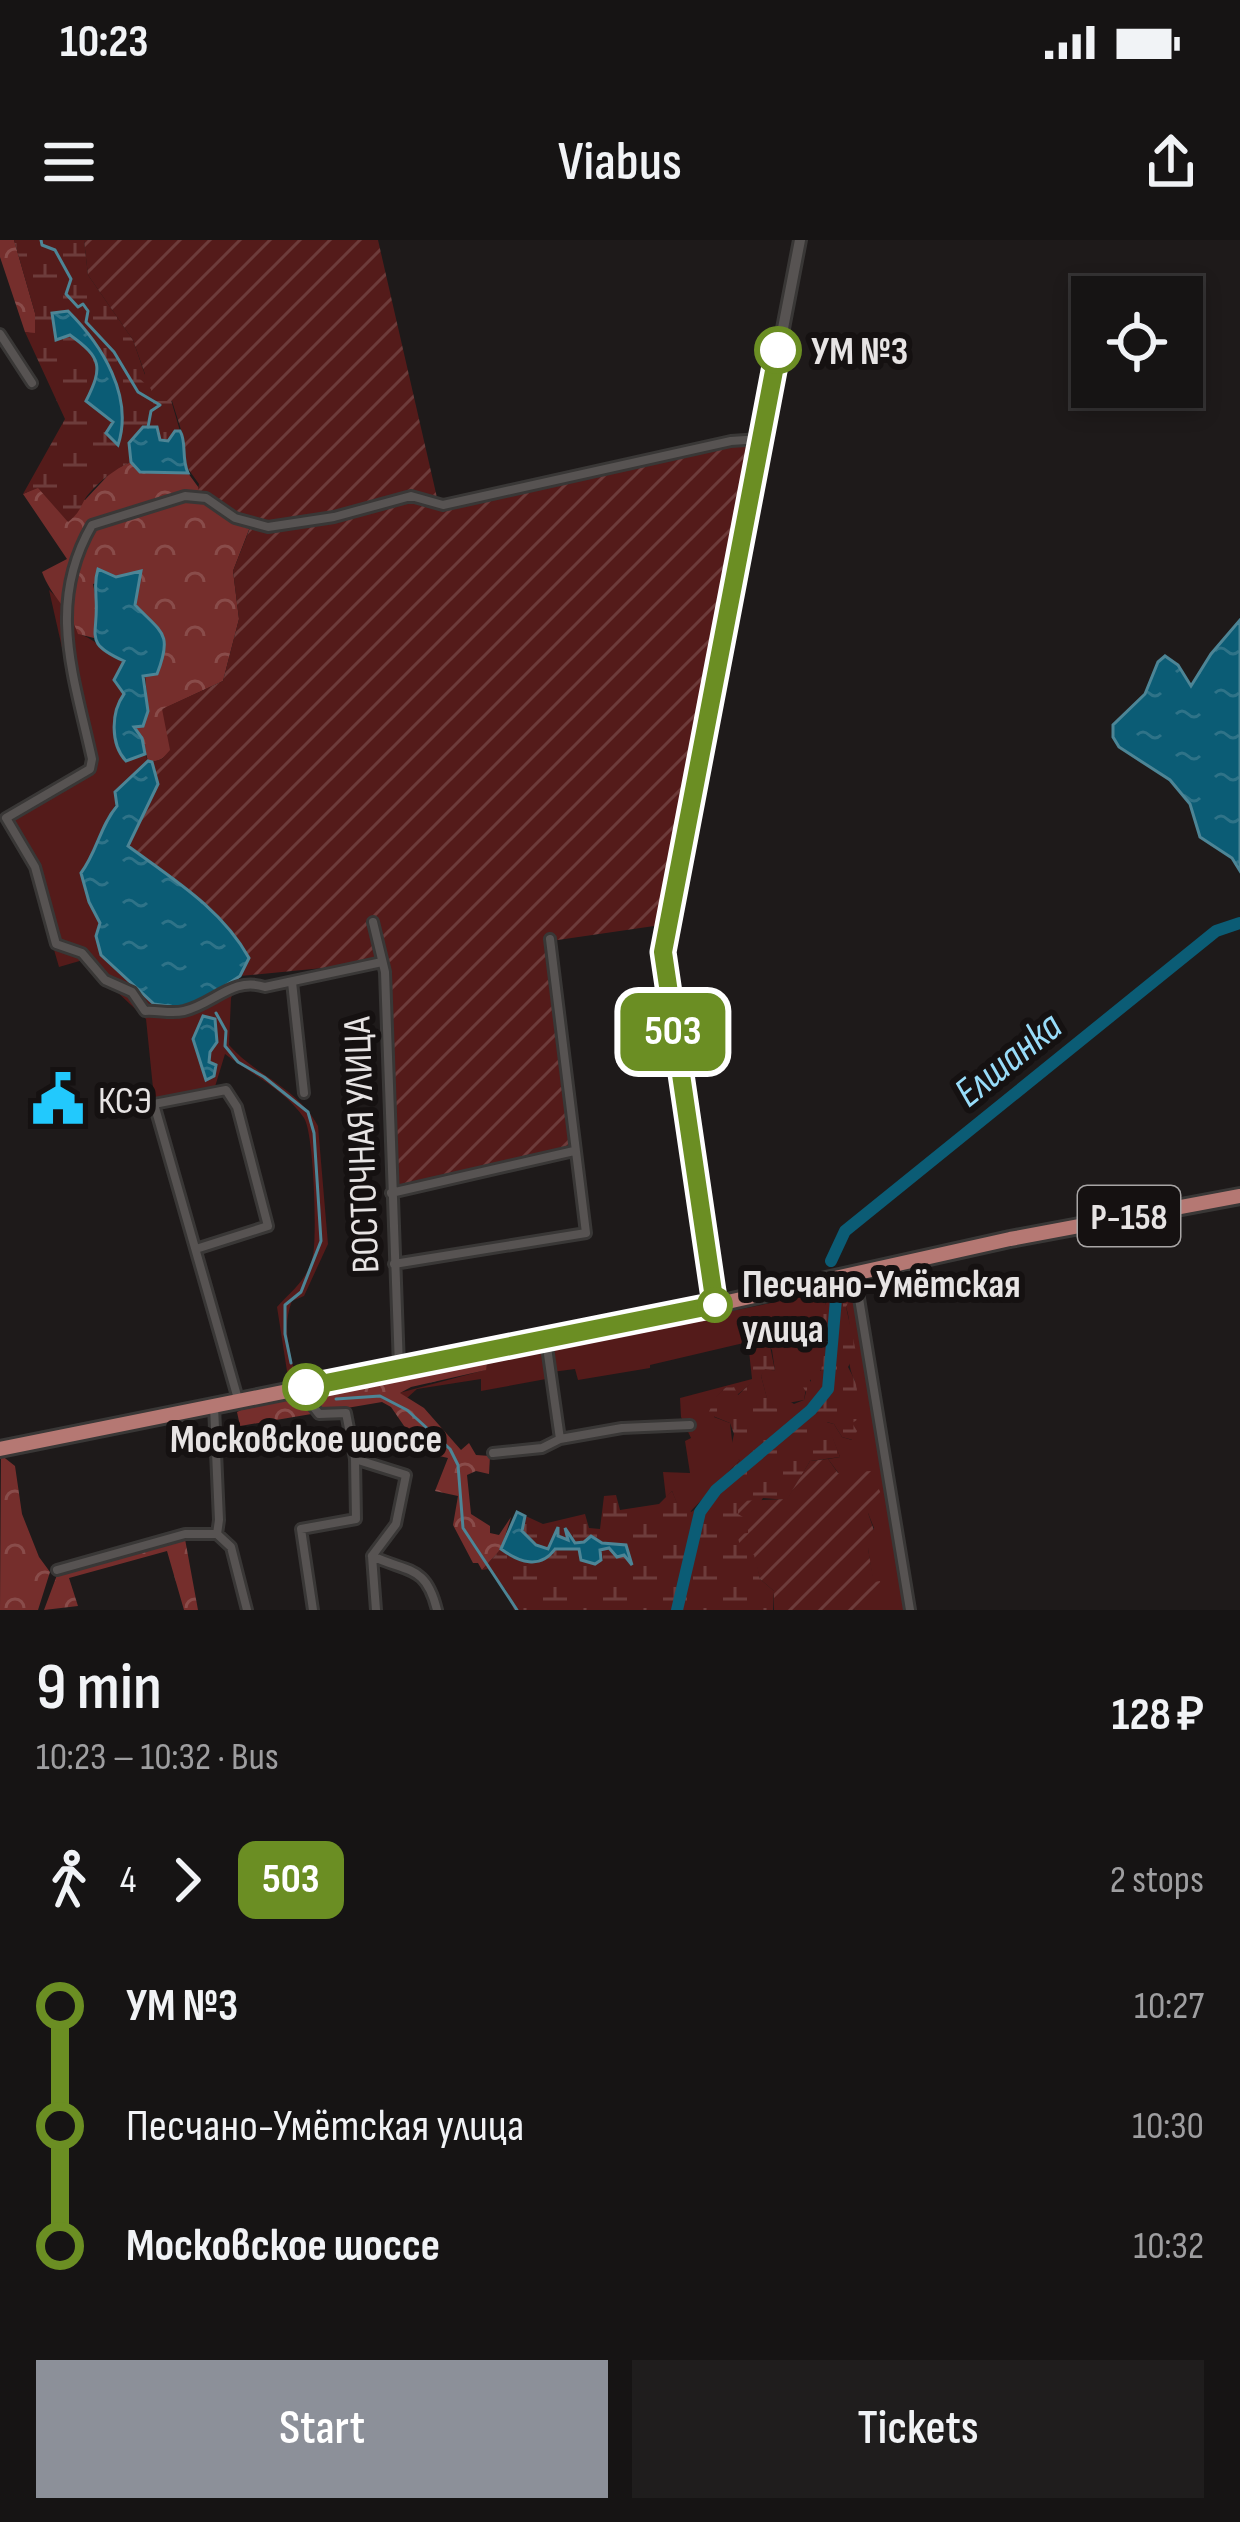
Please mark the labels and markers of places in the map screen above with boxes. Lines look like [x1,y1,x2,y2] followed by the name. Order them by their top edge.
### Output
[756,328,800,372] marker: УМ №3
[811,329,908,376] place label: УМ №3
[29,1070,87,1128] public building icon: КСЭ
[98,1078,152,1125] place label: КСЭ
[742,1262,1021,1354] place label: Песчано-Умётская улица
[699,1289,731,1321] marker: Песчано-Умётская улица
[284,1365,328,1409] marker: Московское шоссе
[170,1417,442,1464] place label: Московское шоссе

